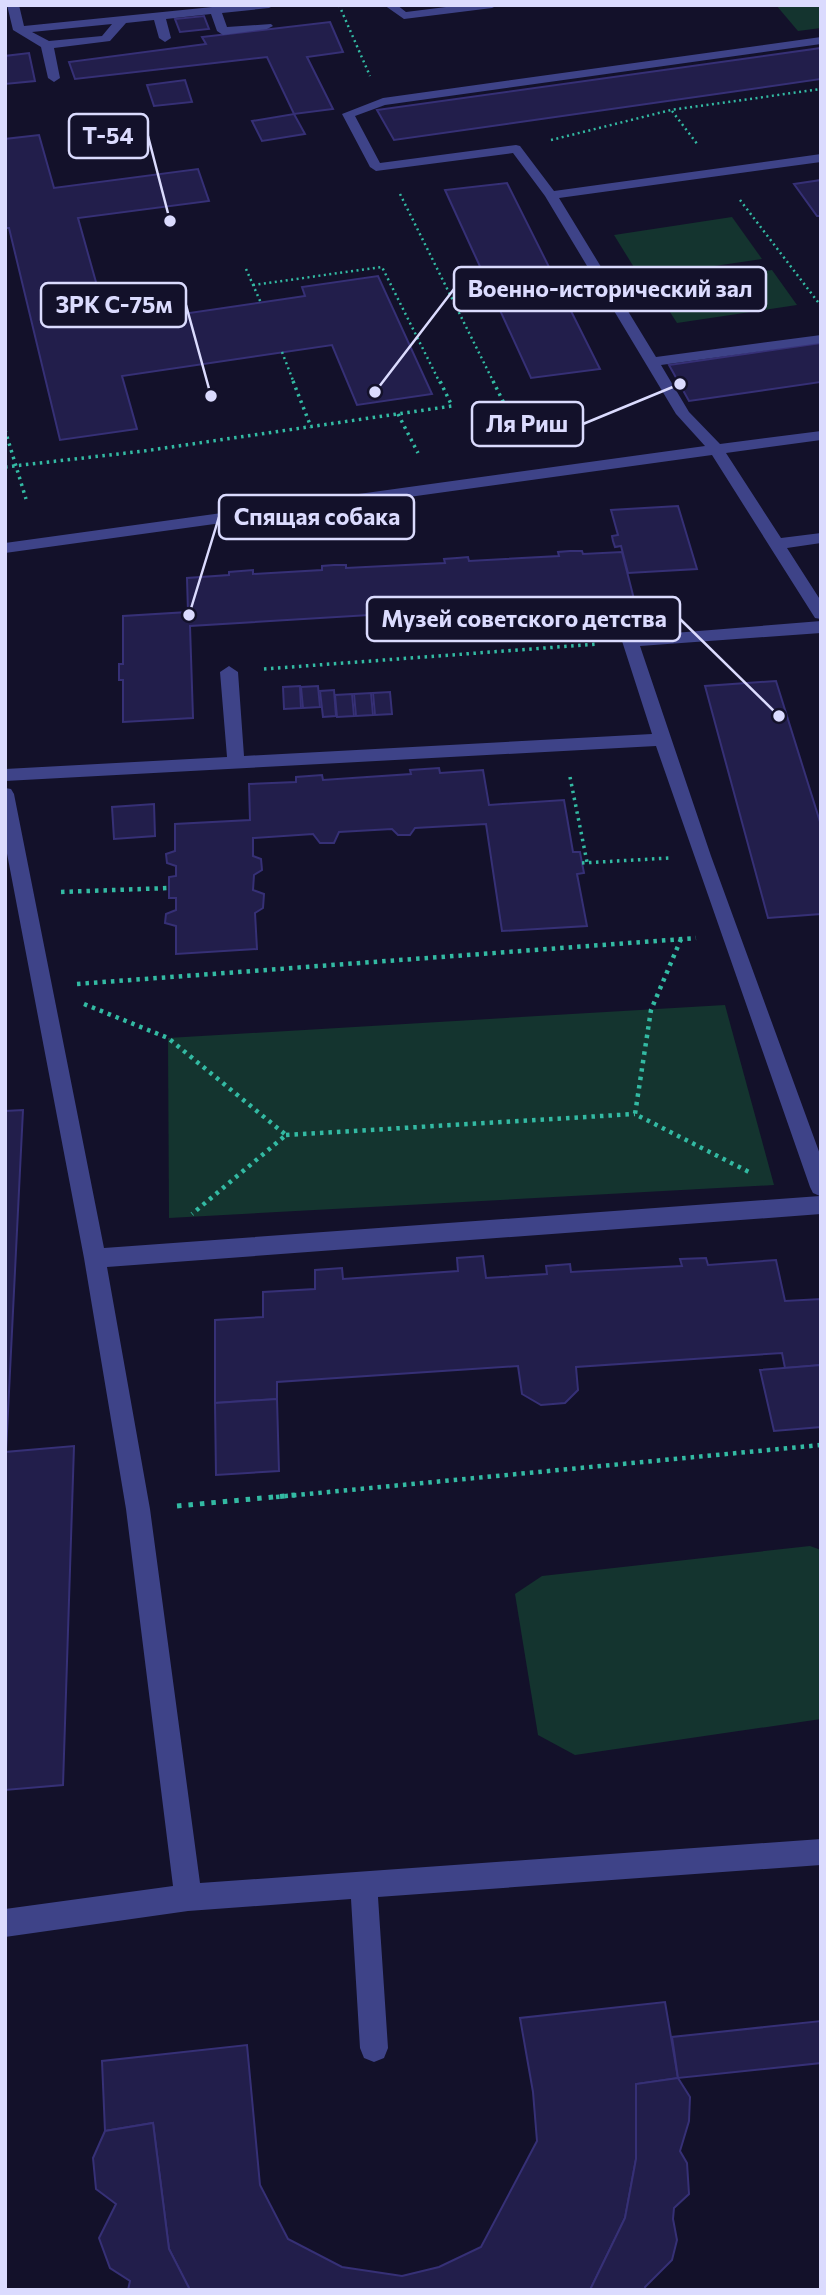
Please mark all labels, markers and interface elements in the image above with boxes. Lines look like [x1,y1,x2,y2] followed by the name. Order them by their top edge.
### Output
[69,114,148,158] callout: Т-54
[82,121,134,149] text: Т-54
[454,267,766,311] callout: Военно-исторический зал
[468,274,752,302] text: Военно-исторический зал
[41,283,186,327] callout: ЗРК С-75м
[55,290,173,318] text: ЗРК С-75м
[472,402,583,446] callout: Ля Риш
[486,409,568,437] text: Ля Риш
[219,495,414,539] callout: Спящая собака
[234,502,400,530] text: Спящая собака
[367,597,680,641] callout: Музей советского детства
[381,604,667,632] text: Музей советского детства

